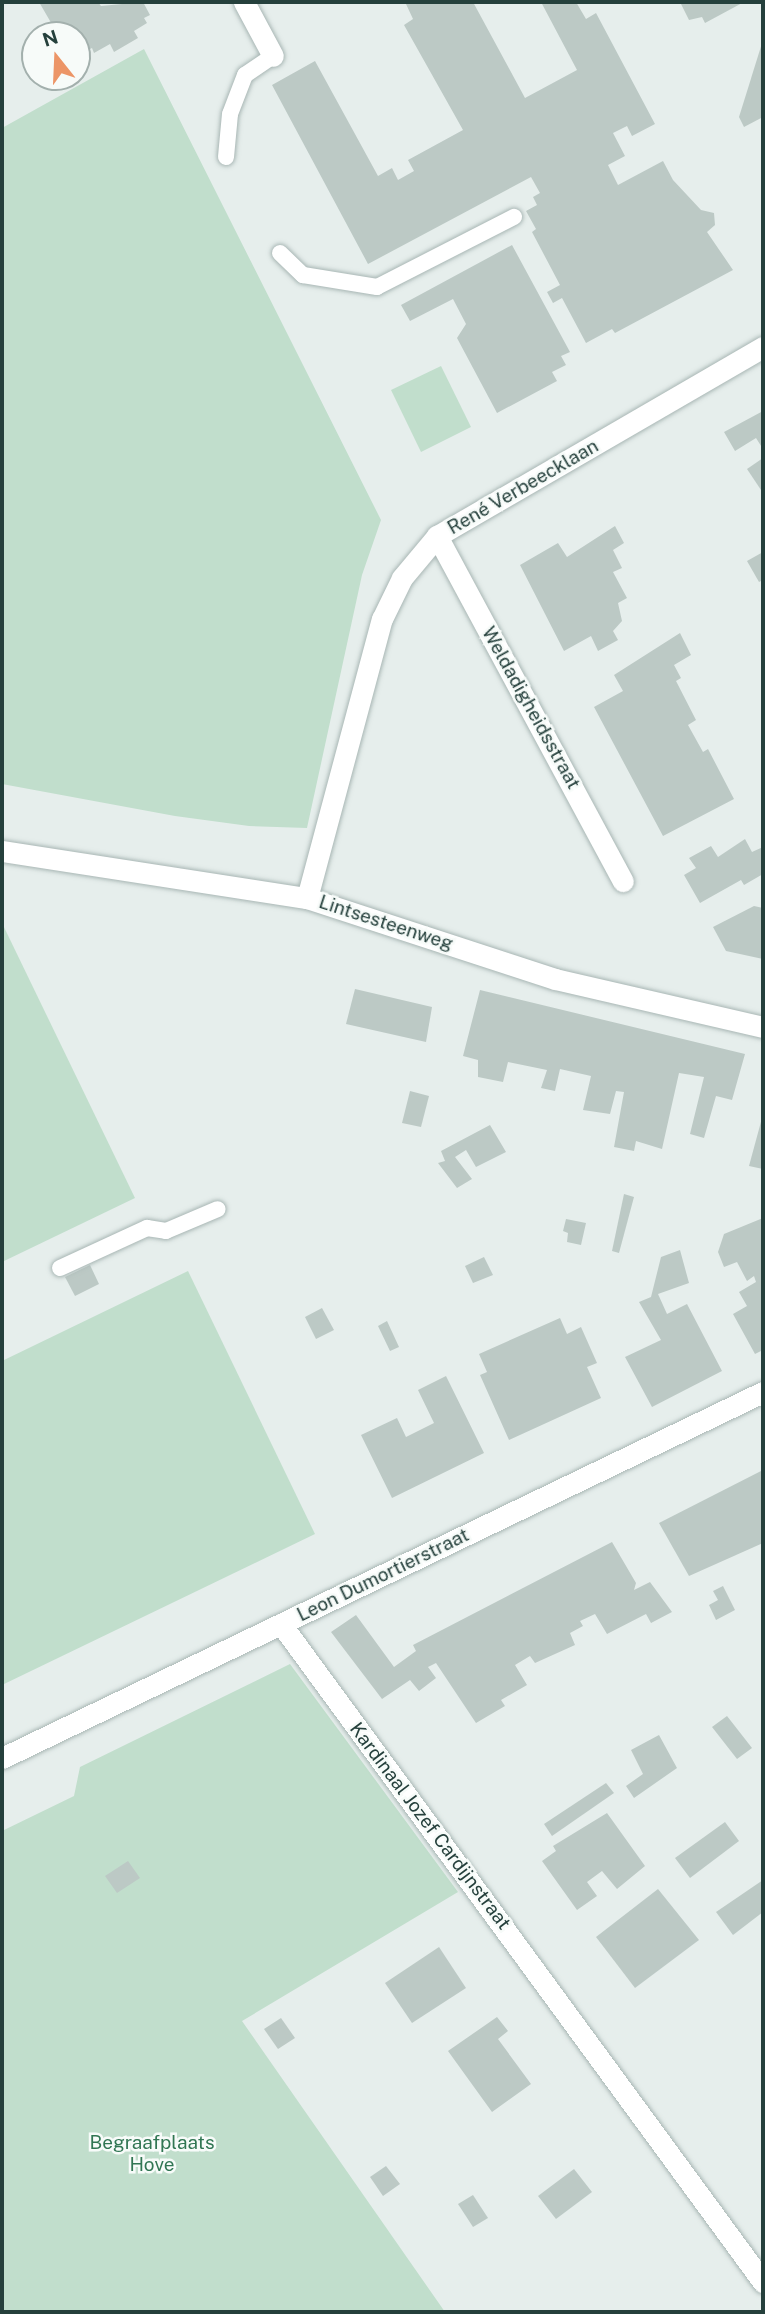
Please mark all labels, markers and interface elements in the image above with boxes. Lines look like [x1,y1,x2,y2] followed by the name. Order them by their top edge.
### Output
[21,21,91,91] north arrow
[40,25,61,51] text: N
[443,434,603,540] street label: René Verbeecklaan
[477,623,585,793] street label: Weldadigheidsstraat
[316,891,456,955] street label: Lintsesteenweg
[293,1523,473,1627] street label: Leon Dumortierstraat
[345,1718,515,1934] street label: Kardinaal Jozef Cardijnstraat
[89,2132,215,2176] park label: Begraafplaats Hove

